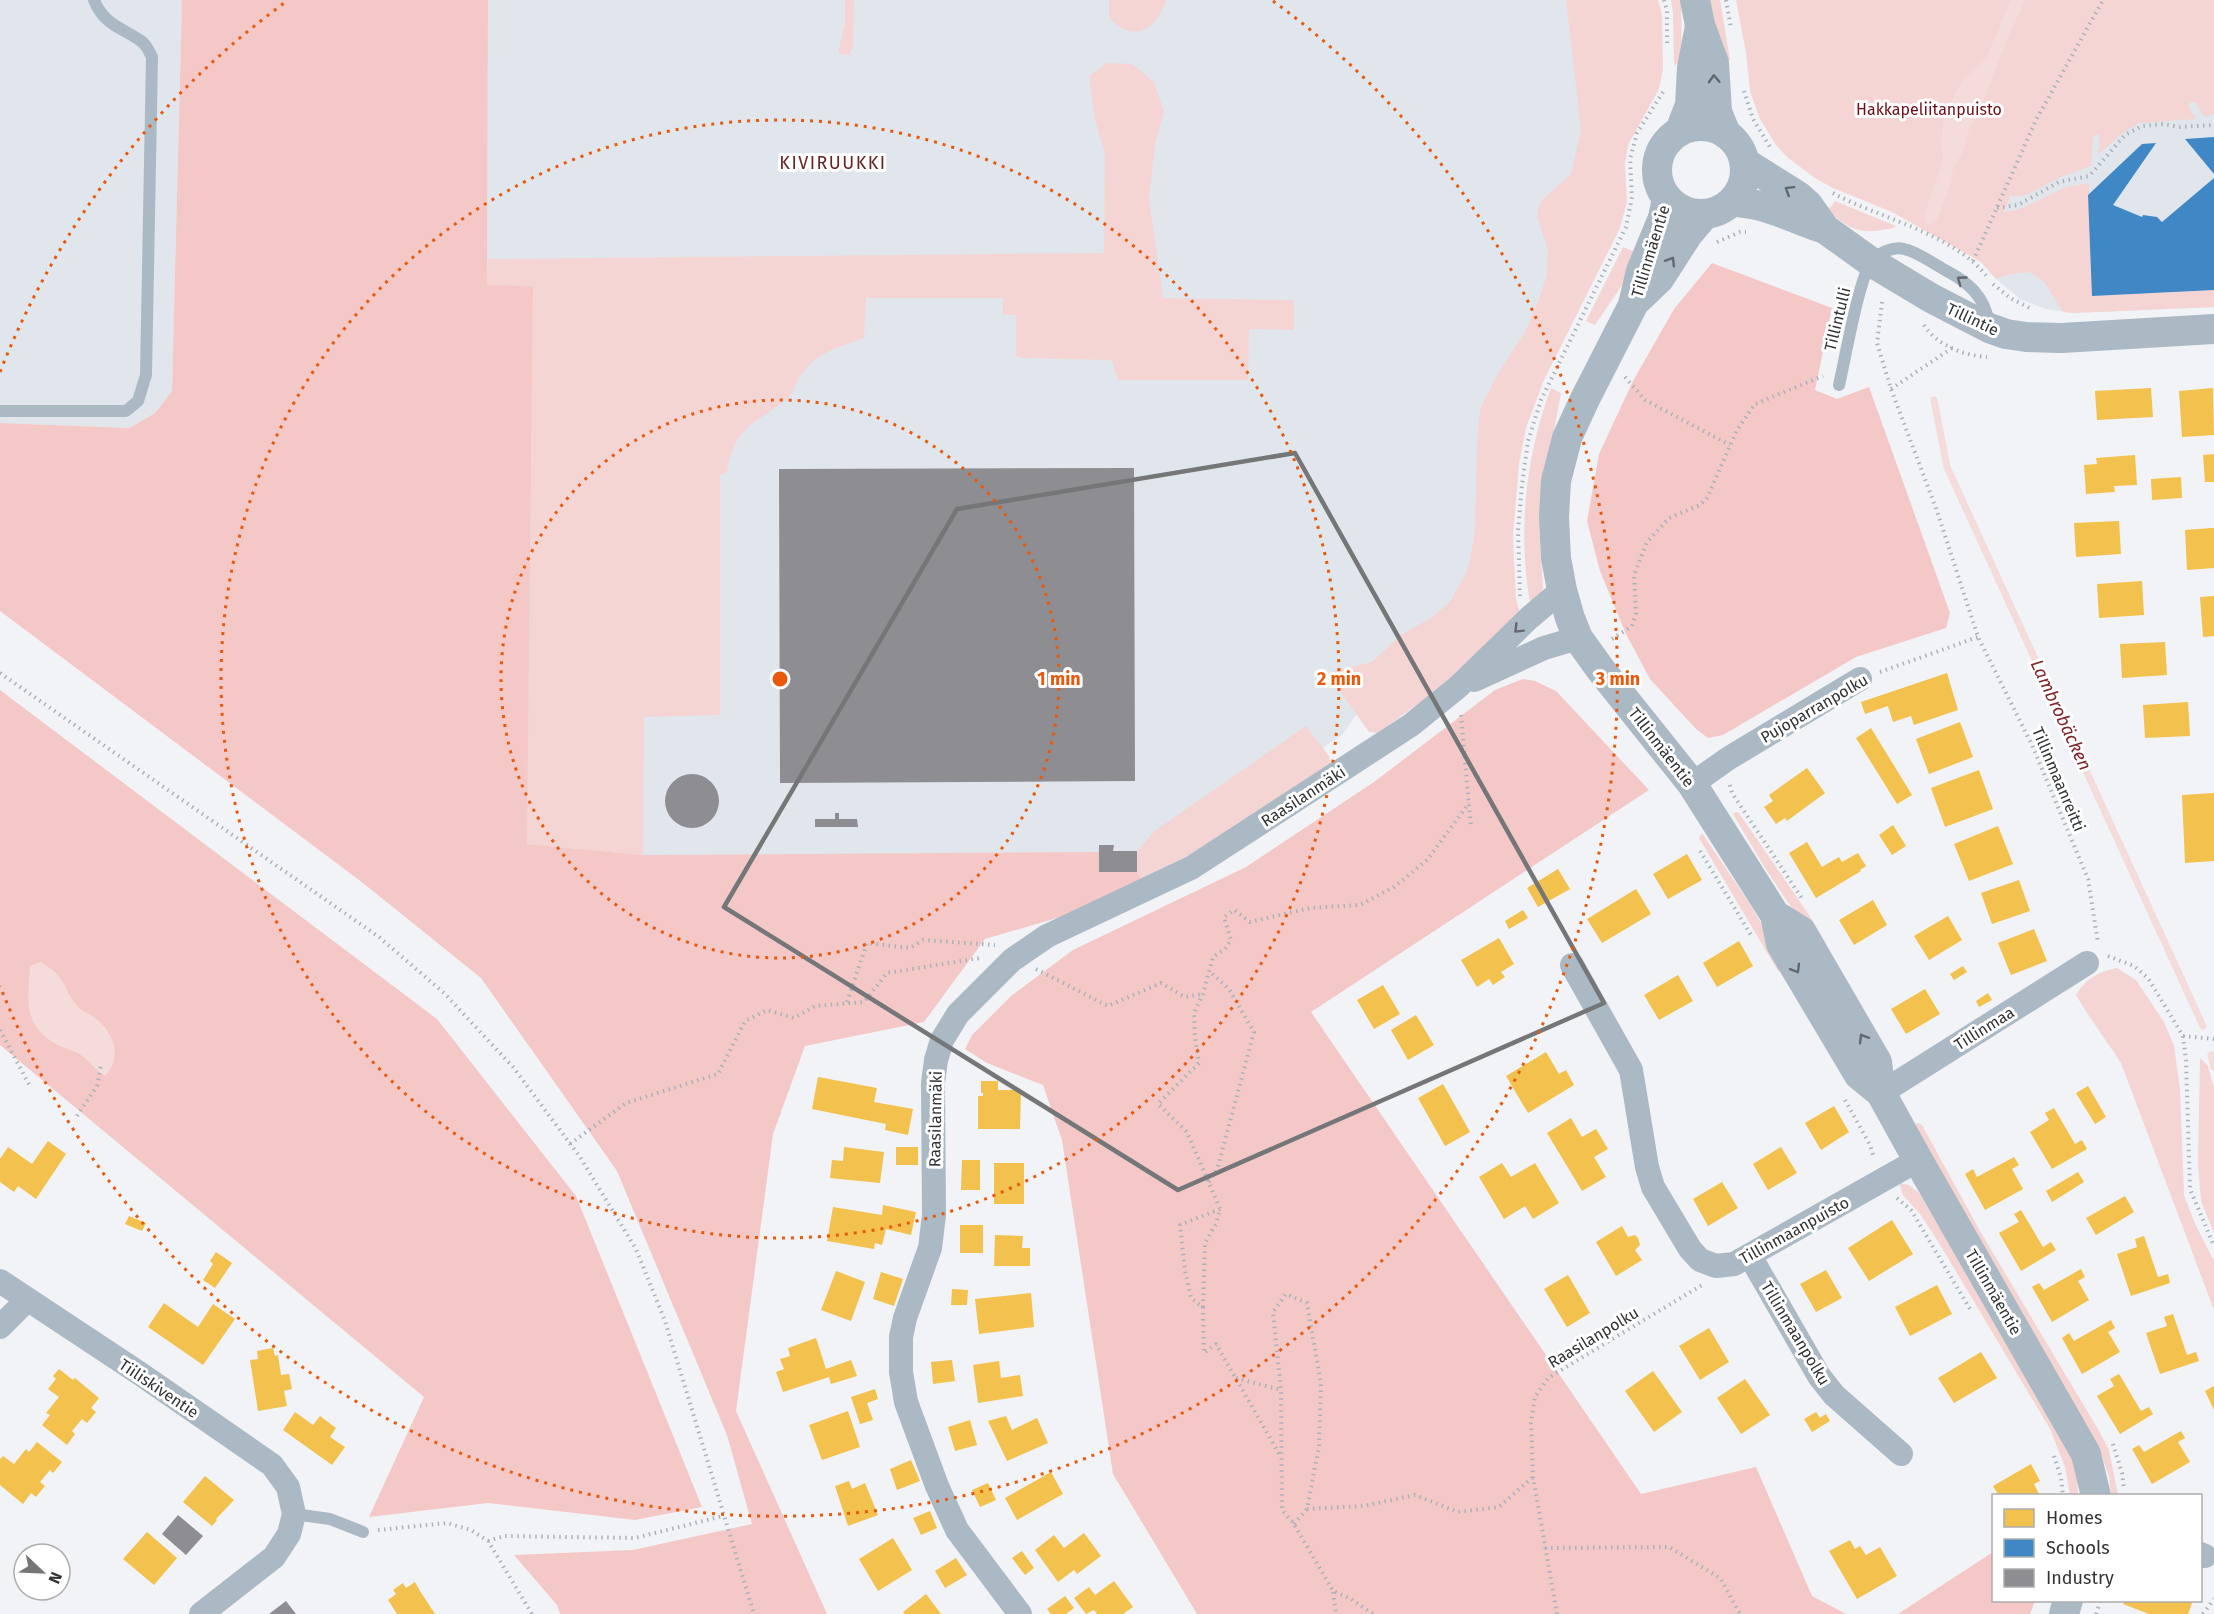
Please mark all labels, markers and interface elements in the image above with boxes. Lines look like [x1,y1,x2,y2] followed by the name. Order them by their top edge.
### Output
[1708,74,1721,83] one-way arrow
[1856,100,2002,119] park label: Hakkapeliitanpuisto
[779,152,887,174] district label: KIVIRUUKKI
[1785,186,1795,198] one-way arrow
[1627,203,1674,300] street label: Tillinmäentie
[1663,257,1675,267] one-way arrow
[1957,276,1968,287] one-way arrow
[1820,285,1855,353] street label: Tillintulli
[1944,299,2002,340] street label: Tillintie
[1514,622,1524,633] one-way arrow
[2026,656,2096,774] water label: Lambrobäcken
[1037,668,1081,690] text: 1 min
[1317,668,1361,690] text: 2 min
[1595,668,1640,690] text: 3 min
[770,669,790,689] centre of rings
[1757,670,1871,747] street label: Pujoparranpolku
[1625,704,1699,791] street label: Tillinmäentie
[2028,724,2089,834] street label: Tillinmaanreitti
[1258,762,1349,831] street label: Raasilanmäki
[1789,963,1801,973] one-way arrow
[1951,1003,2018,1054] street label: Tillinmaa
[1859,1034,1871,1044] one-way arrow
[925,1071,946,1167] street label: Raasilanmäki
[1736,1193,1852,1268] street label: Tillinmaanpuisto
[1961,1246,2026,1338] street label: Tillinmäentie
[1757,1278,1834,1388] street label: Tillinmaanpolku
[1545,1303,1642,1372] street label: Raasilanpolku
[115,1355,202,1422] street label: Tiiliskiventie
[1992,1494,2202,1602] legend
[2046,1507,2102,1529] text: Homes
[2046,1537,2110,1559] text: Schools
[12,1542,72,1602] north arrow
[2046,1567,2114,1589] text: Industry
[45,1569,66,1586] text: N

